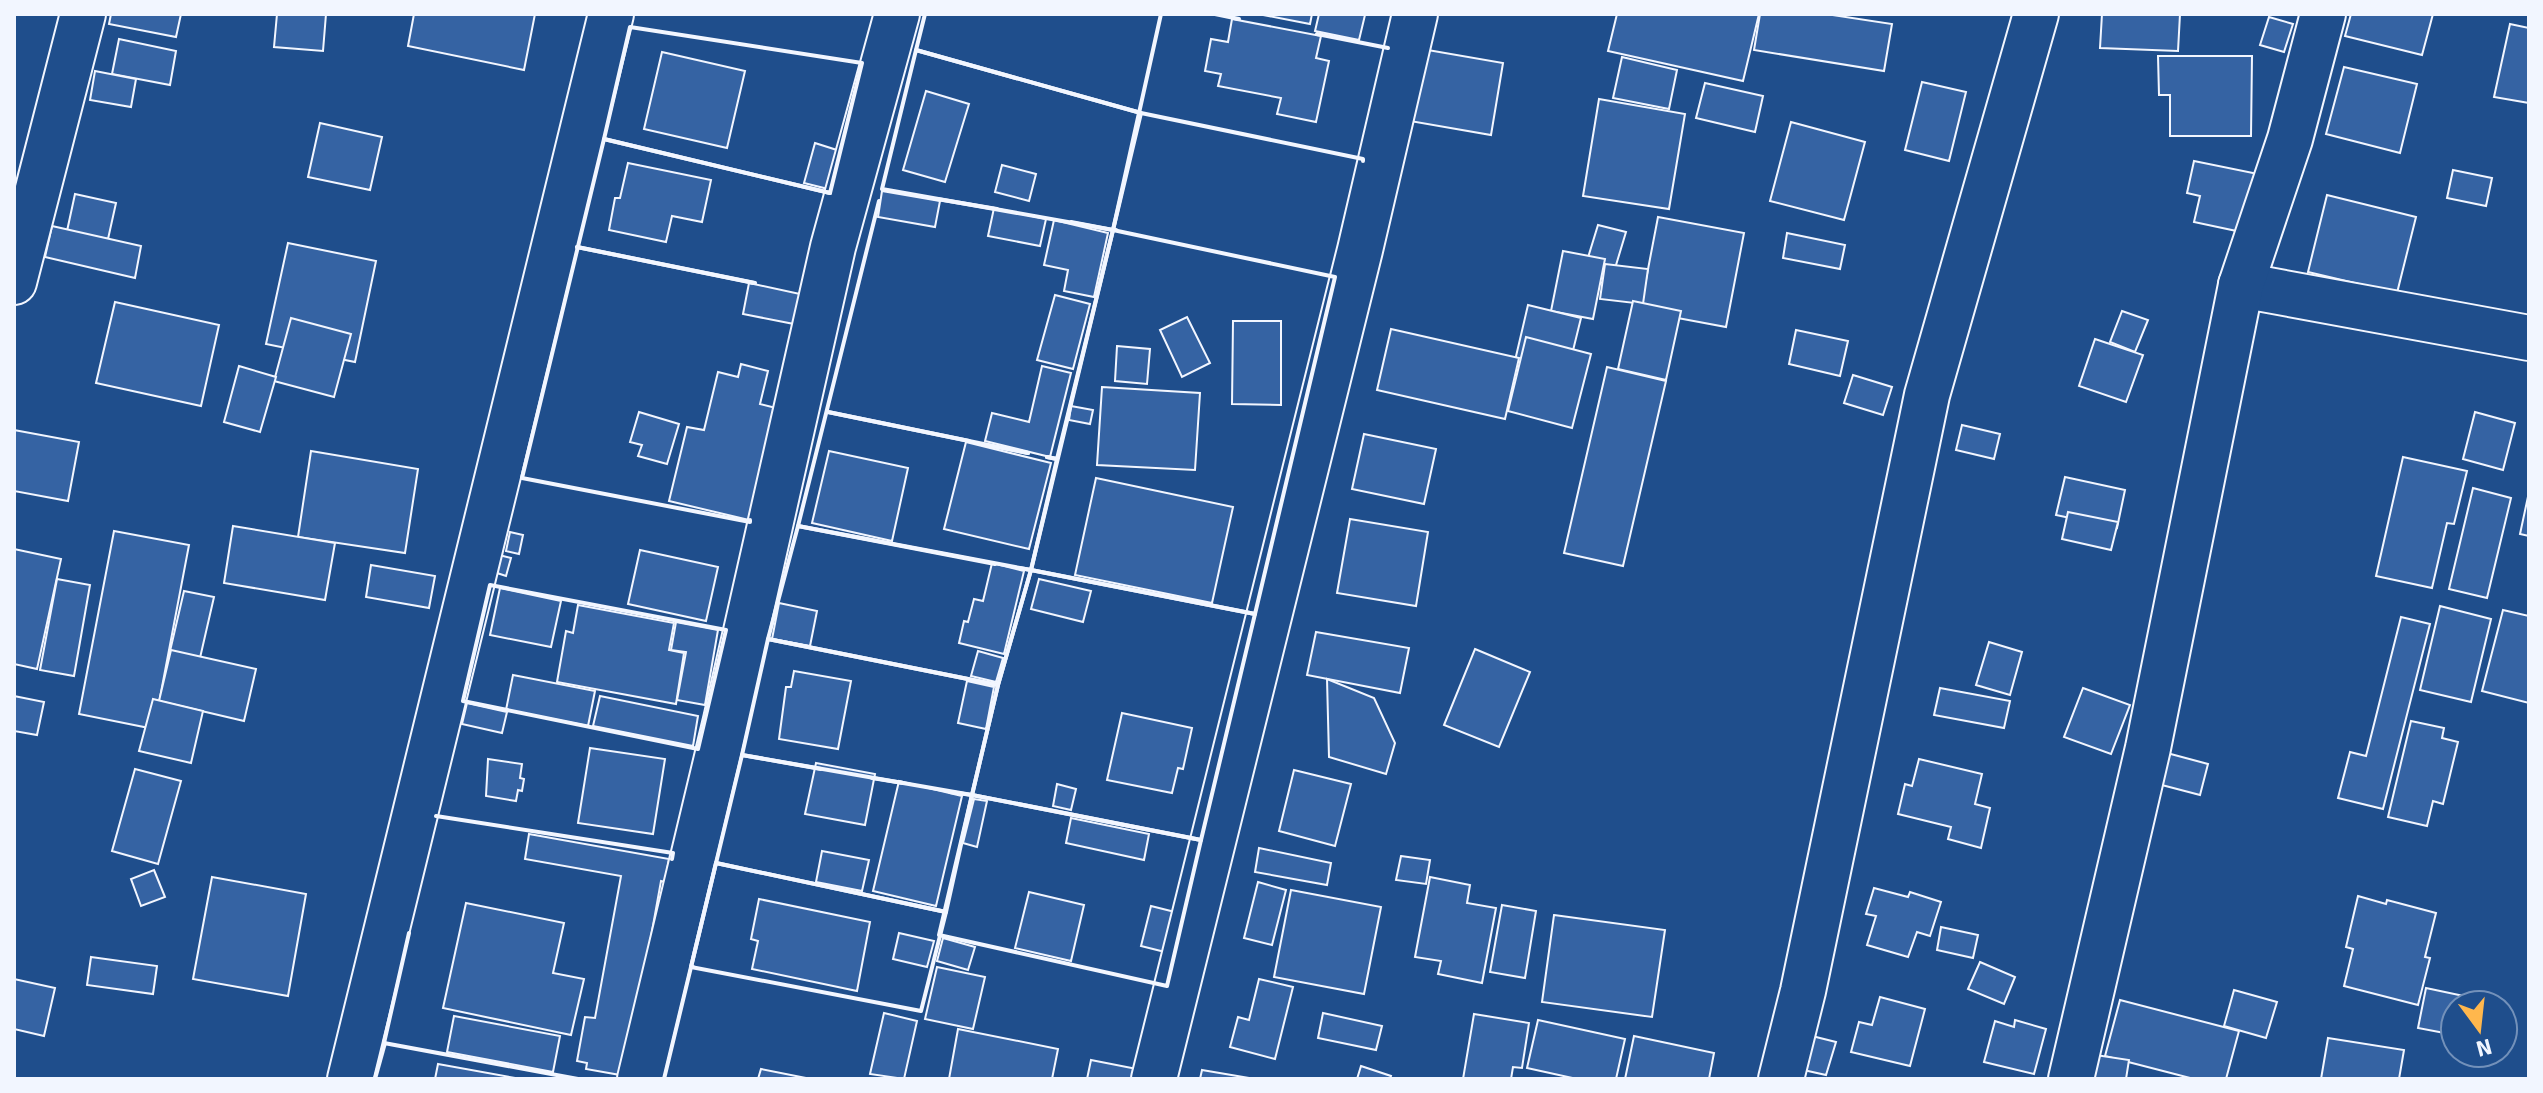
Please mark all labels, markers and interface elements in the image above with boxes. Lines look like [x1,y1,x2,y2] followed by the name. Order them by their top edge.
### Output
[2439,989,2519,1069] north arrow
[2473,1033,2495,1063] text: N

